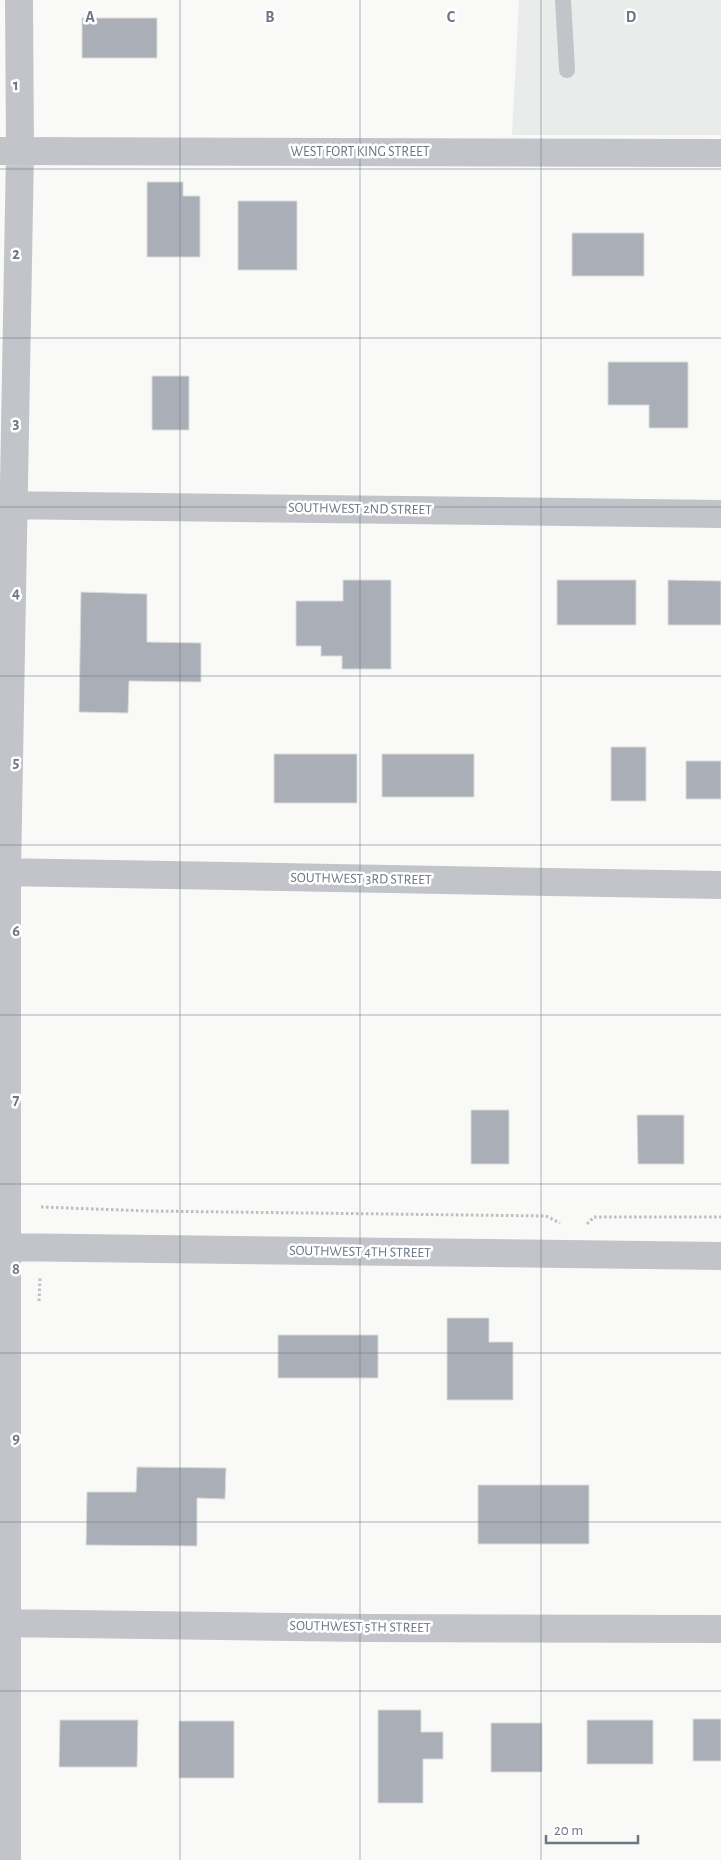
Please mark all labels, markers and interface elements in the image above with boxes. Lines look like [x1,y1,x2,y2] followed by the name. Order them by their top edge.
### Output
[85,9,95,25] text: A
[265,9,275,25] text: B
[447,9,456,25] text: C
[626,9,637,25] text: D
[13,77,19,93] text: 1
[291,145,430,159] street label: WEST FORT KING STREET
[12,246,20,262] text: 2
[13,415,20,431] text: 3
[288,501,432,517] street label: SOUTHWEST 2ND STREET
[12,585,20,601] text: 4
[13,754,20,770] text: 5
[290,871,432,887] street label: SOUTHWEST 3RD STREET
[12,923,20,939] text: 6
[13,1092,20,1108] text: 7
[289,1244,431,1260] street label: SOUTHWEST 4TH STREET
[12,1261,20,1277] text: 8
[12,1430,20,1446] text: 9
[289,1619,431,1635] street label: SOUTHWEST 5TH STREET
[546,1812,638,1844] scale bar
[554,1823,583,1838] text: 20 m

